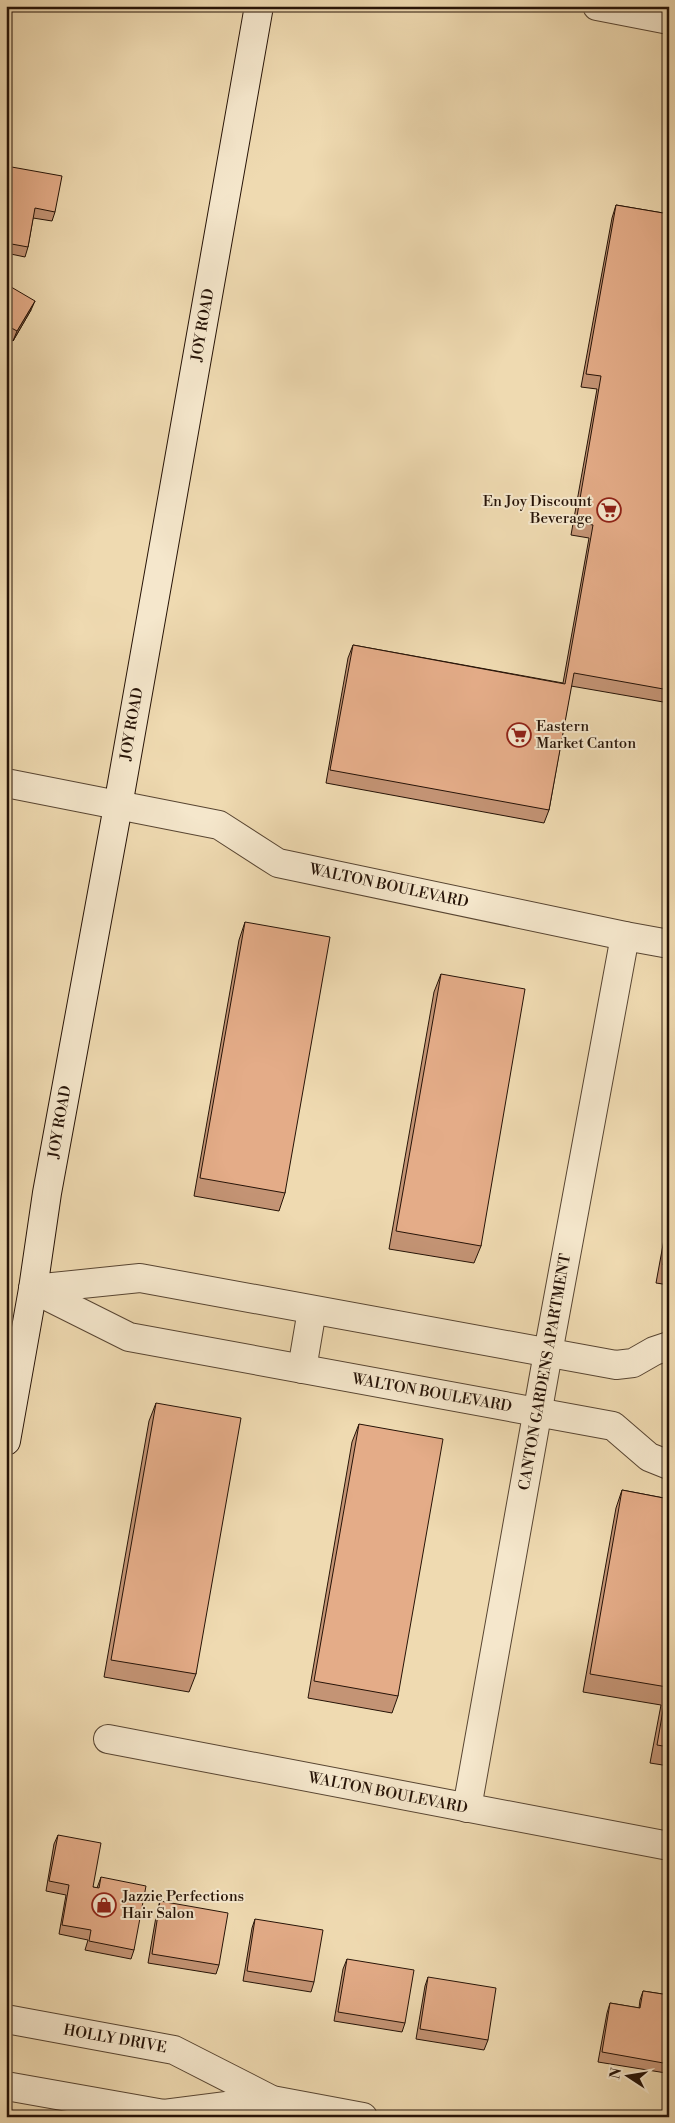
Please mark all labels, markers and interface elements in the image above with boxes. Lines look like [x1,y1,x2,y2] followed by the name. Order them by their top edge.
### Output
[187,287,219,364] street label: JOY ROAD
[483,492,593,528] place label: En Joy Discount Beverage
[596,497,622,523] supermarket icon: En Joy Discount Beverage
[116,686,148,763] street label: JOY ROAD
[536,717,636,753] place label: Eastern Market Canton
[506,722,532,748] supermarket icon: Eastern Market Canton
[307,860,470,912] street label: WALTON BOULEVARD
[44,1084,76,1161] street label: JOY ROAD
[515,1252,575,1492] street label: CANTON GARDENS APARTMENT
[350,1369,513,1416] street label: WALTON BOULEVARD
[306,1768,469,1818] street label: WALTON BOULEVARD
[121,1887,244,1923] place label: Jazzie Perfections Hair Salon
[91,1892,117,1918] shop icon: Jazzie Perfections Hair Salon
[62,2021,168,2057] street label: HOLLY DRIVE
[602,2050,652,2100] north arrow
[606,2066,626,2081] text: N

